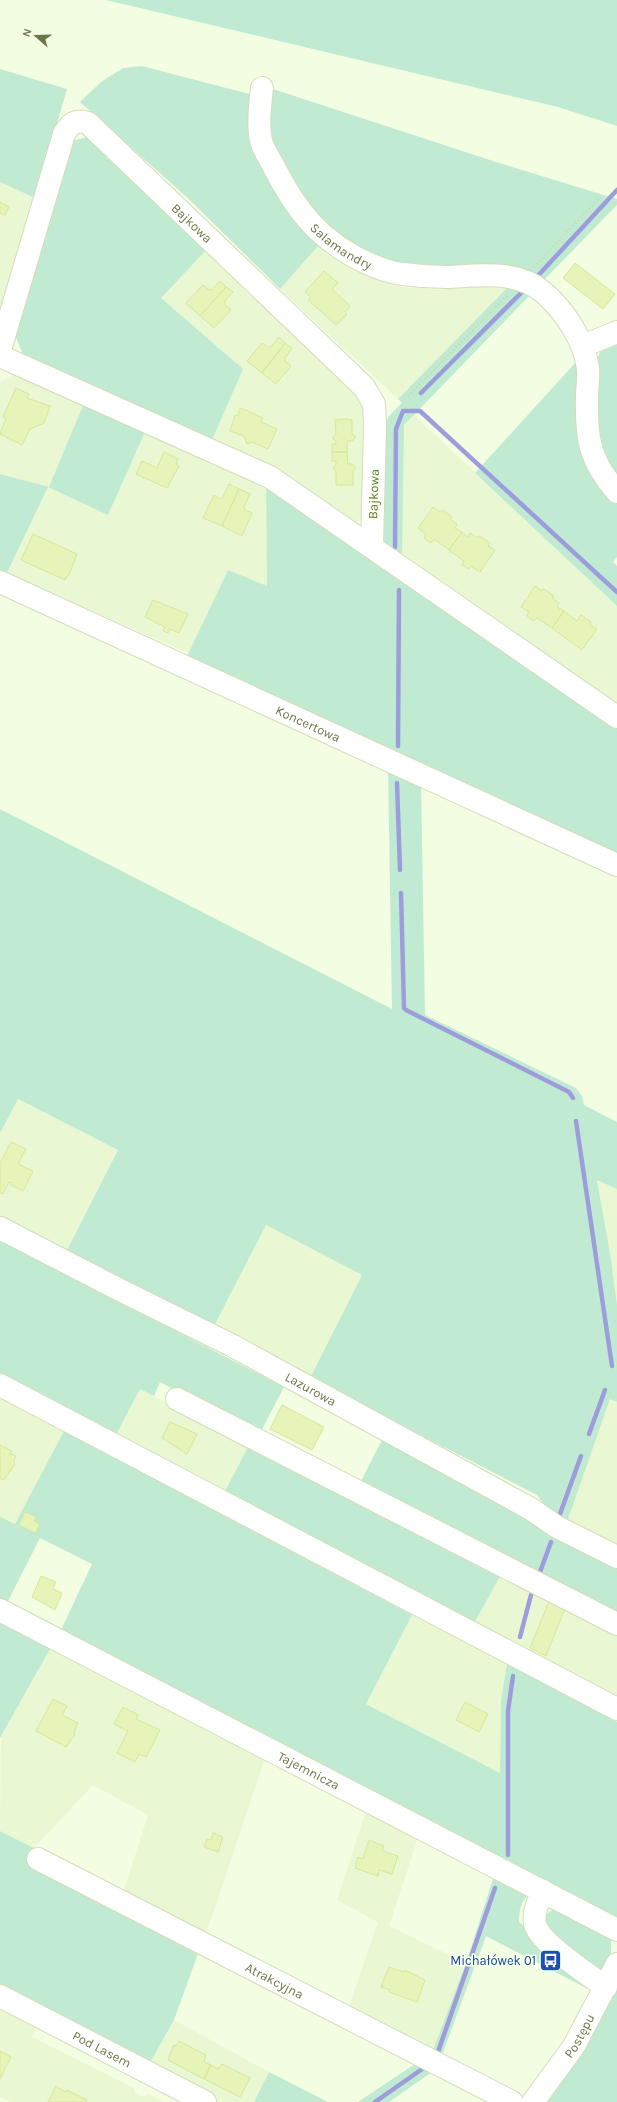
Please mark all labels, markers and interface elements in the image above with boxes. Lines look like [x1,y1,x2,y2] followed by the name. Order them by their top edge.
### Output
[16,16,56,56] north arrow
[20,27,35,39] text: N
[169,200,215,246] street label: Bajkowa
[307,220,374,272] street label: Salamandry
[365,469,382,519] street label: Bajkowa
[273,702,343,745] street label: Koncertowa
[283,1369,339,1409] street label: Lazurowa
[275,1749,342,1793] street label: Tajemnicza
[538,1947,564,1973] bus stop icon: Michałówek 01
[450,1953,536,1968] place label: Michałówek 01
[243,1960,306,2002] street label: Atrakcyjna
[561,2011,598,2061] street label: Postępu
[70,2028,134,2071] street label: Pod Lasem

